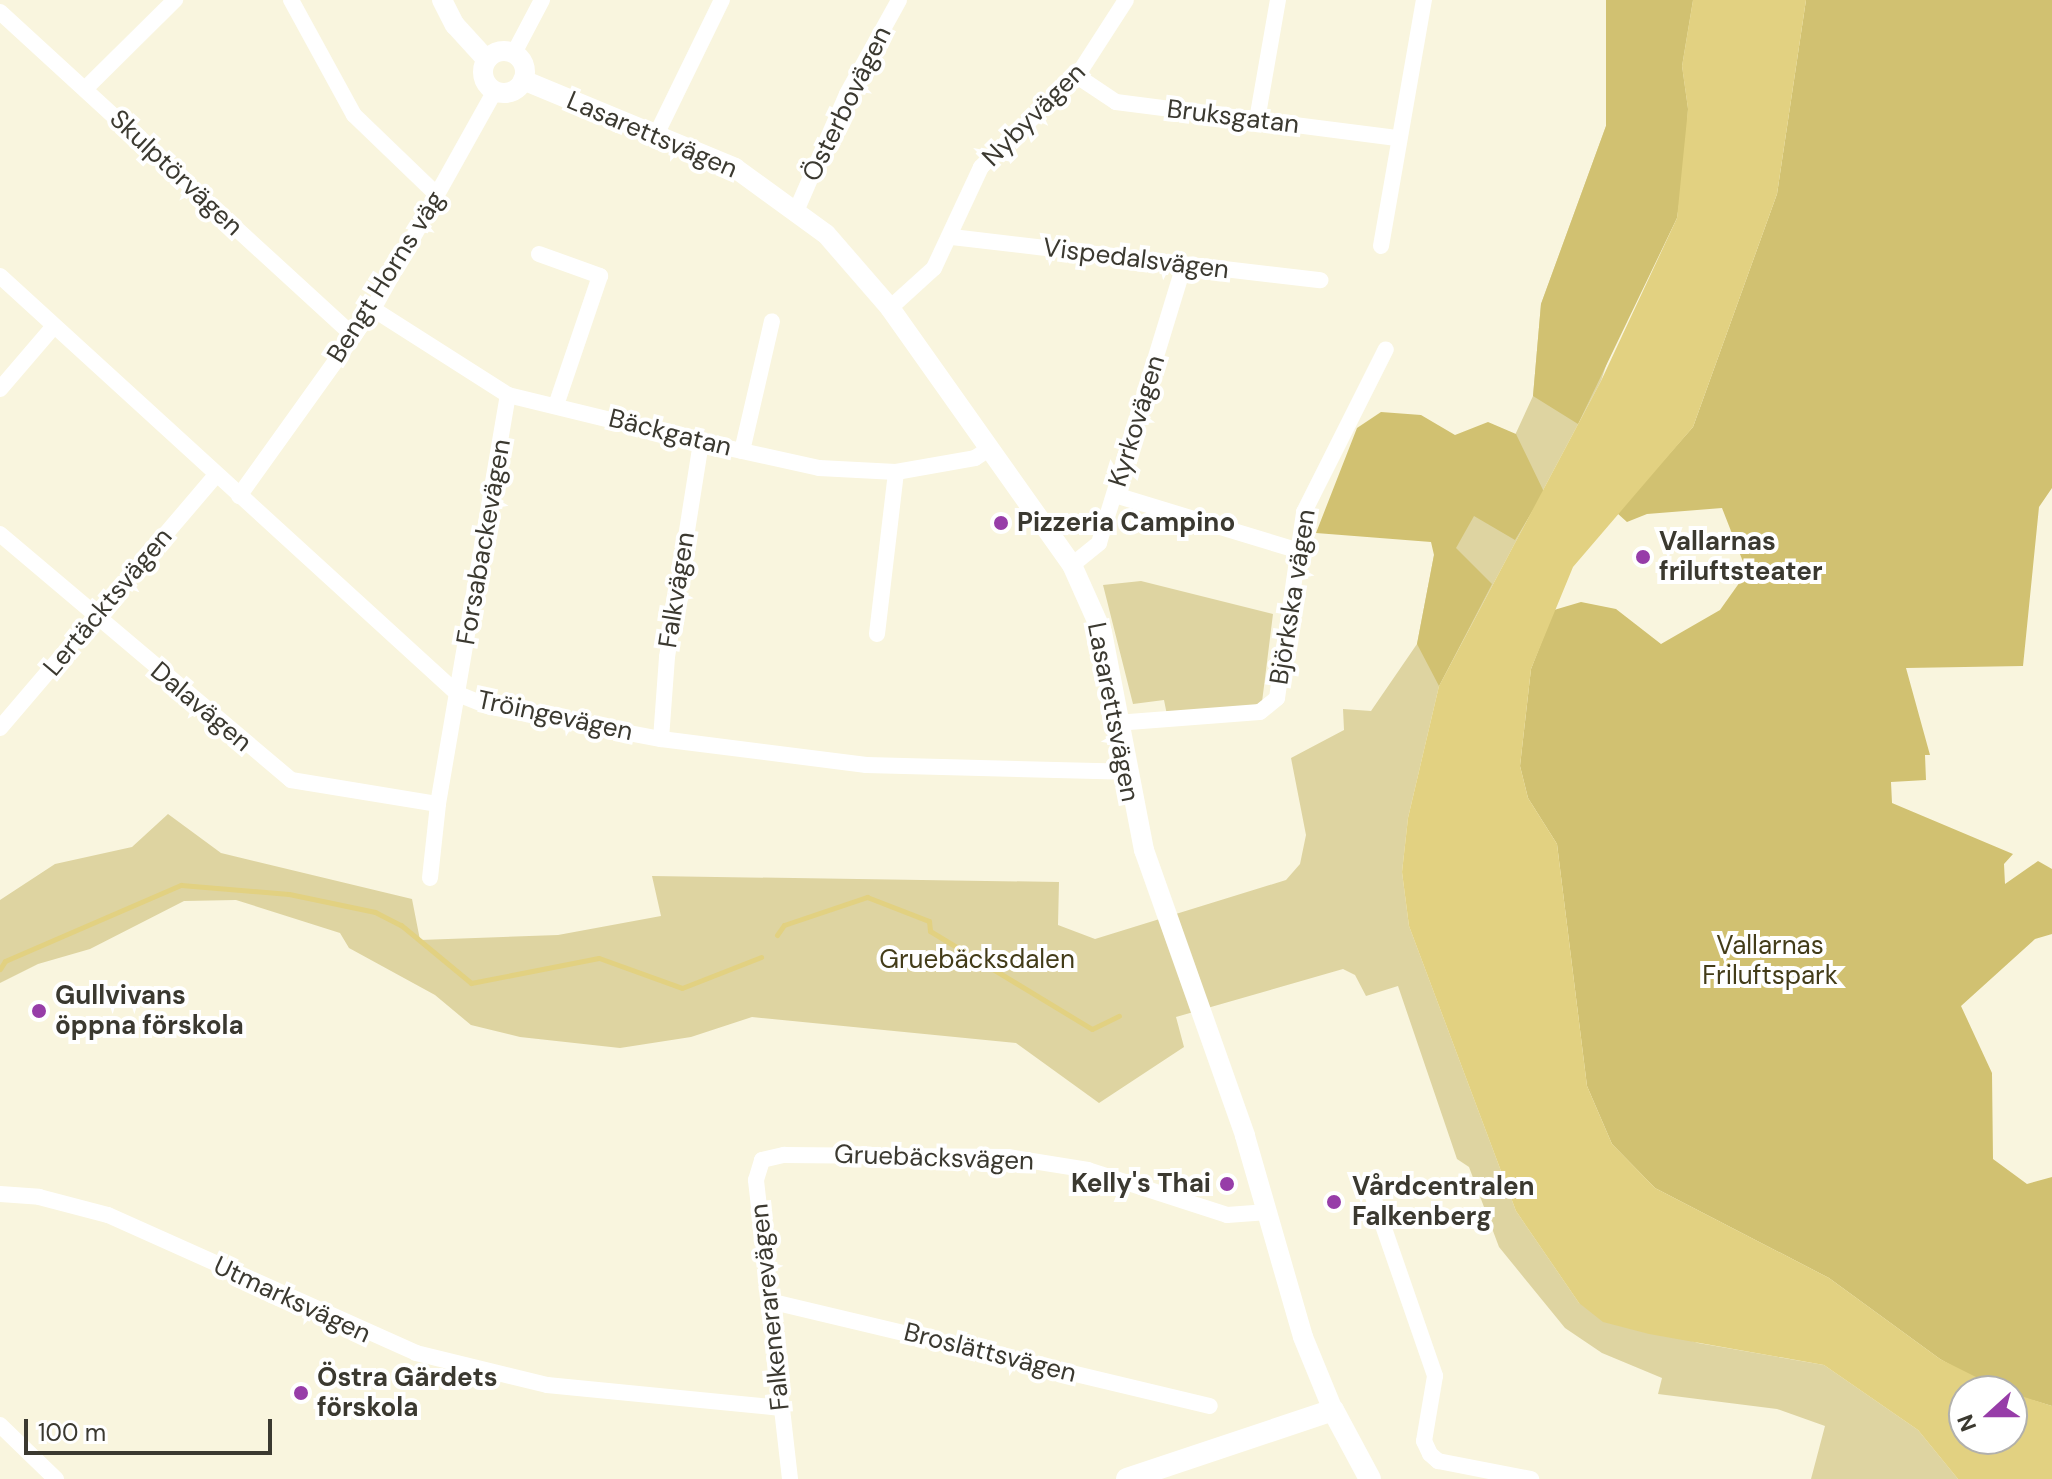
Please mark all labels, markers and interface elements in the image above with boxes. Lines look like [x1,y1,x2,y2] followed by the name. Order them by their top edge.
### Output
[796,21,898,187] street label: Österbovägen
[976,57,1092,173] street label: Nybyvägen
[562,85,742,185] street label: Lasarettsvägen
[1165,93,1301,141] street label: Bruksgatan
[103,103,249,243] street label: Skulptörvägen
[321,185,451,369] street label: Bengt Horns väg
[1041,232,1231,286] street label: Vispedalsvägen
[1102,352,1172,490] street label: Kyrkovägen
[605,403,735,463] street label: Bäckgatan
[451,437,517,647] street label: Forsabackevägen
[1017,507,1235,539] place label: Pizzeria Campino
[1264,507,1322,687] street label: Björkska vägen
[992,514,1010,532] marker: Pizzeria Campino
[37,522,179,682] street label: Lertäcktsvägen
[1659,526,1823,588] place label: Vallarnas friluftsteater
[652,530,702,650] street label: Falkvägen
[1634,548,1652,566] marker: Vallarnas friluftsteater
[1080,620,1146,804] street label: Lasarettsvägen
[144,656,258,758] street label: Dalavägen
[475,684,635,748] street label: Tröingevägen
[1702,930,1838,992] park label: Vallarnas Friluftspark
[879,944,1075,976] park label: Gruebäcksdalen
[55,980,244,1042] place label: Gullvivans öppna förskola
[30,1002,48,1020] marker: Gullvivans öppna förskola
[834,1139,1034,1177] street label: Gruebäcksvägen
[1071,1168,1211,1200] place label: Kelly's Thai
[1352,1171,1535,1232] place label: Vårdcentralen Falkenberg
[1218,1175,1236,1193] marker: Kelly's Thai
[1323,1191,1345,1213] marker: Vårdcentralen Falkenberg
[744,1202,796,1412] street label: Falkenerarevägen
[208,1250,376,1350] street label: Utmarksvägen
[901,1317,1079,1389] street label: Broslättsvägen
[317,1362,498,1424] place label: Östra Gärdets förskola
[1948,1375,2028,1455] north arrow
[292,1384,310,1402] marker: Östra Gärdets förskola
[28,1403,276,1453] scale bar
[1951,1410,1983,1436] text: N
[38,1417,106,1448] text: 100 m

